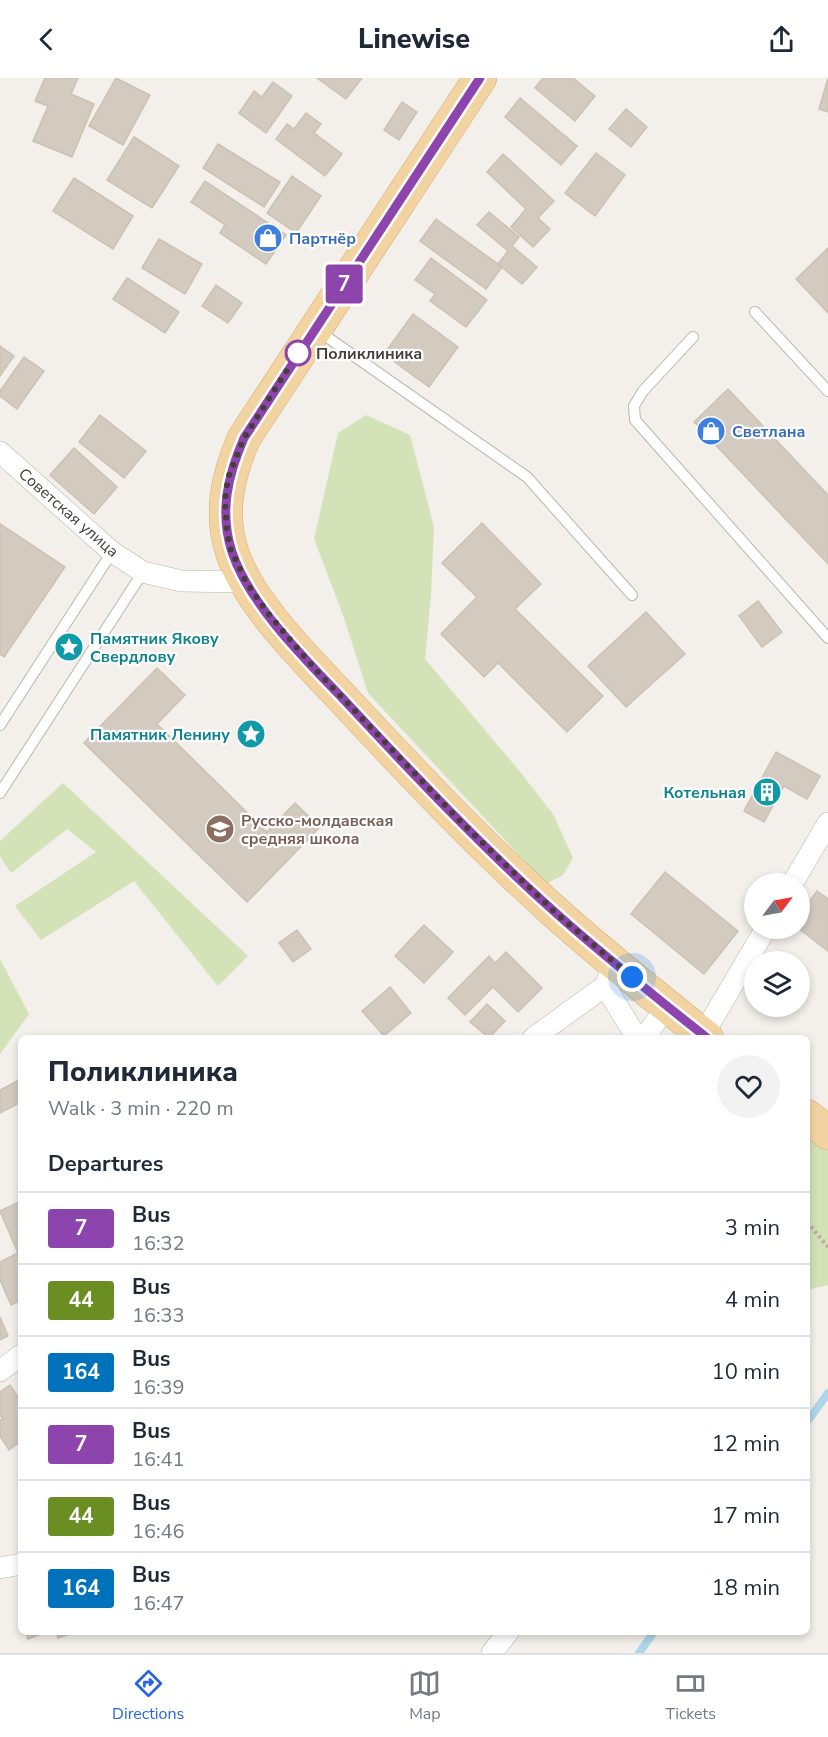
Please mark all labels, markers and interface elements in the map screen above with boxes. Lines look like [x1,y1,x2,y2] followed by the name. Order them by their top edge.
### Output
[358,21,470,58] text: Linewise
[30,23,63,56] icon: back
[765,23,798,56] icon: share
[252,222,284,254] shop icon: Партнёр
[289,228,356,250] place label: Партнёр
[324,264,364,304] line badge: 7
[338,270,350,298] text: 7
[285,340,311,366] marker: Поликлиника
[316,343,422,365] place label: Поликлиника
[695,415,727,447] shop icon: Светлана
[732,421,806,443] place label: Светлана
[14,463,123,562] street label: Советская улица
[90,628,219,668] place label: Памятник Якову Свердлову
[53,631,85,663] place icon: Памятник Якову Свердлову
[235,718,267,750] place icon: Памятник Ленину
[90,724,230,746] place label: Памятник Ленину
[751,776,783,808] building icon: Котельная
[663,782,746,804] place label: Котельная
[241,810,394,850] place label: Русско-молдавская средняя школа
[204,813,236,845] school or university icon: Русско-молдавская средняя школа
[744,873,810,939] north arrow
[744,873,810,1017] map controls
[744,951,810,1017] button: layers
[617,962,647,992] your location
[48,1053,238,1091] text: Поликлиника
[717,1055,780,1118] button: heart
[48,1095,234,1122] text: Walk · 3 min · 220 m
[48,1149,163,1179] text: Departures
[132,1200,171,1230] text: Bus
[725,1213,780,1243] text: 3 min
[75,1214,87,1242] text: 7
[132,1230,185,1257] text: 16:32
[132,1272,171,1302] text: Bus
[725,1285,780,1315] text: 4 min
[68,1286,94,1314] text: 44
[132,1302,185,1329] text: 16:33
[132,1344,171,1374] text: Bus
[712,1357,780,1387] text: 10 min
[62,1358,100,1386] text: 164
[132,1374,185,1401] text: 16:39
[132,1416,171,1446] text: Bus
[712,1429,780,1459] text: 12 min
[75,1430,87,1458] text: 7
[132,1446,185,1473] text: 16:41
[132,1488,171,1518] text: Bus
[712,1501,780,1531] text: 17 min
[68,1502,94,1530] text: 44
[132,1518,185,1545] text: 16:46
[132,1560,171,1590] text: Bus
[712,1573,780,1603] text: 18 min
[62,1574,100,1602] text: 164
[132,1590,185,1617] text: 16:47
[112,1667,184,1725] tab: Directions
[408,1667,441,1725] tab: Map
[666,1667,716,1725] tab: Tickets

